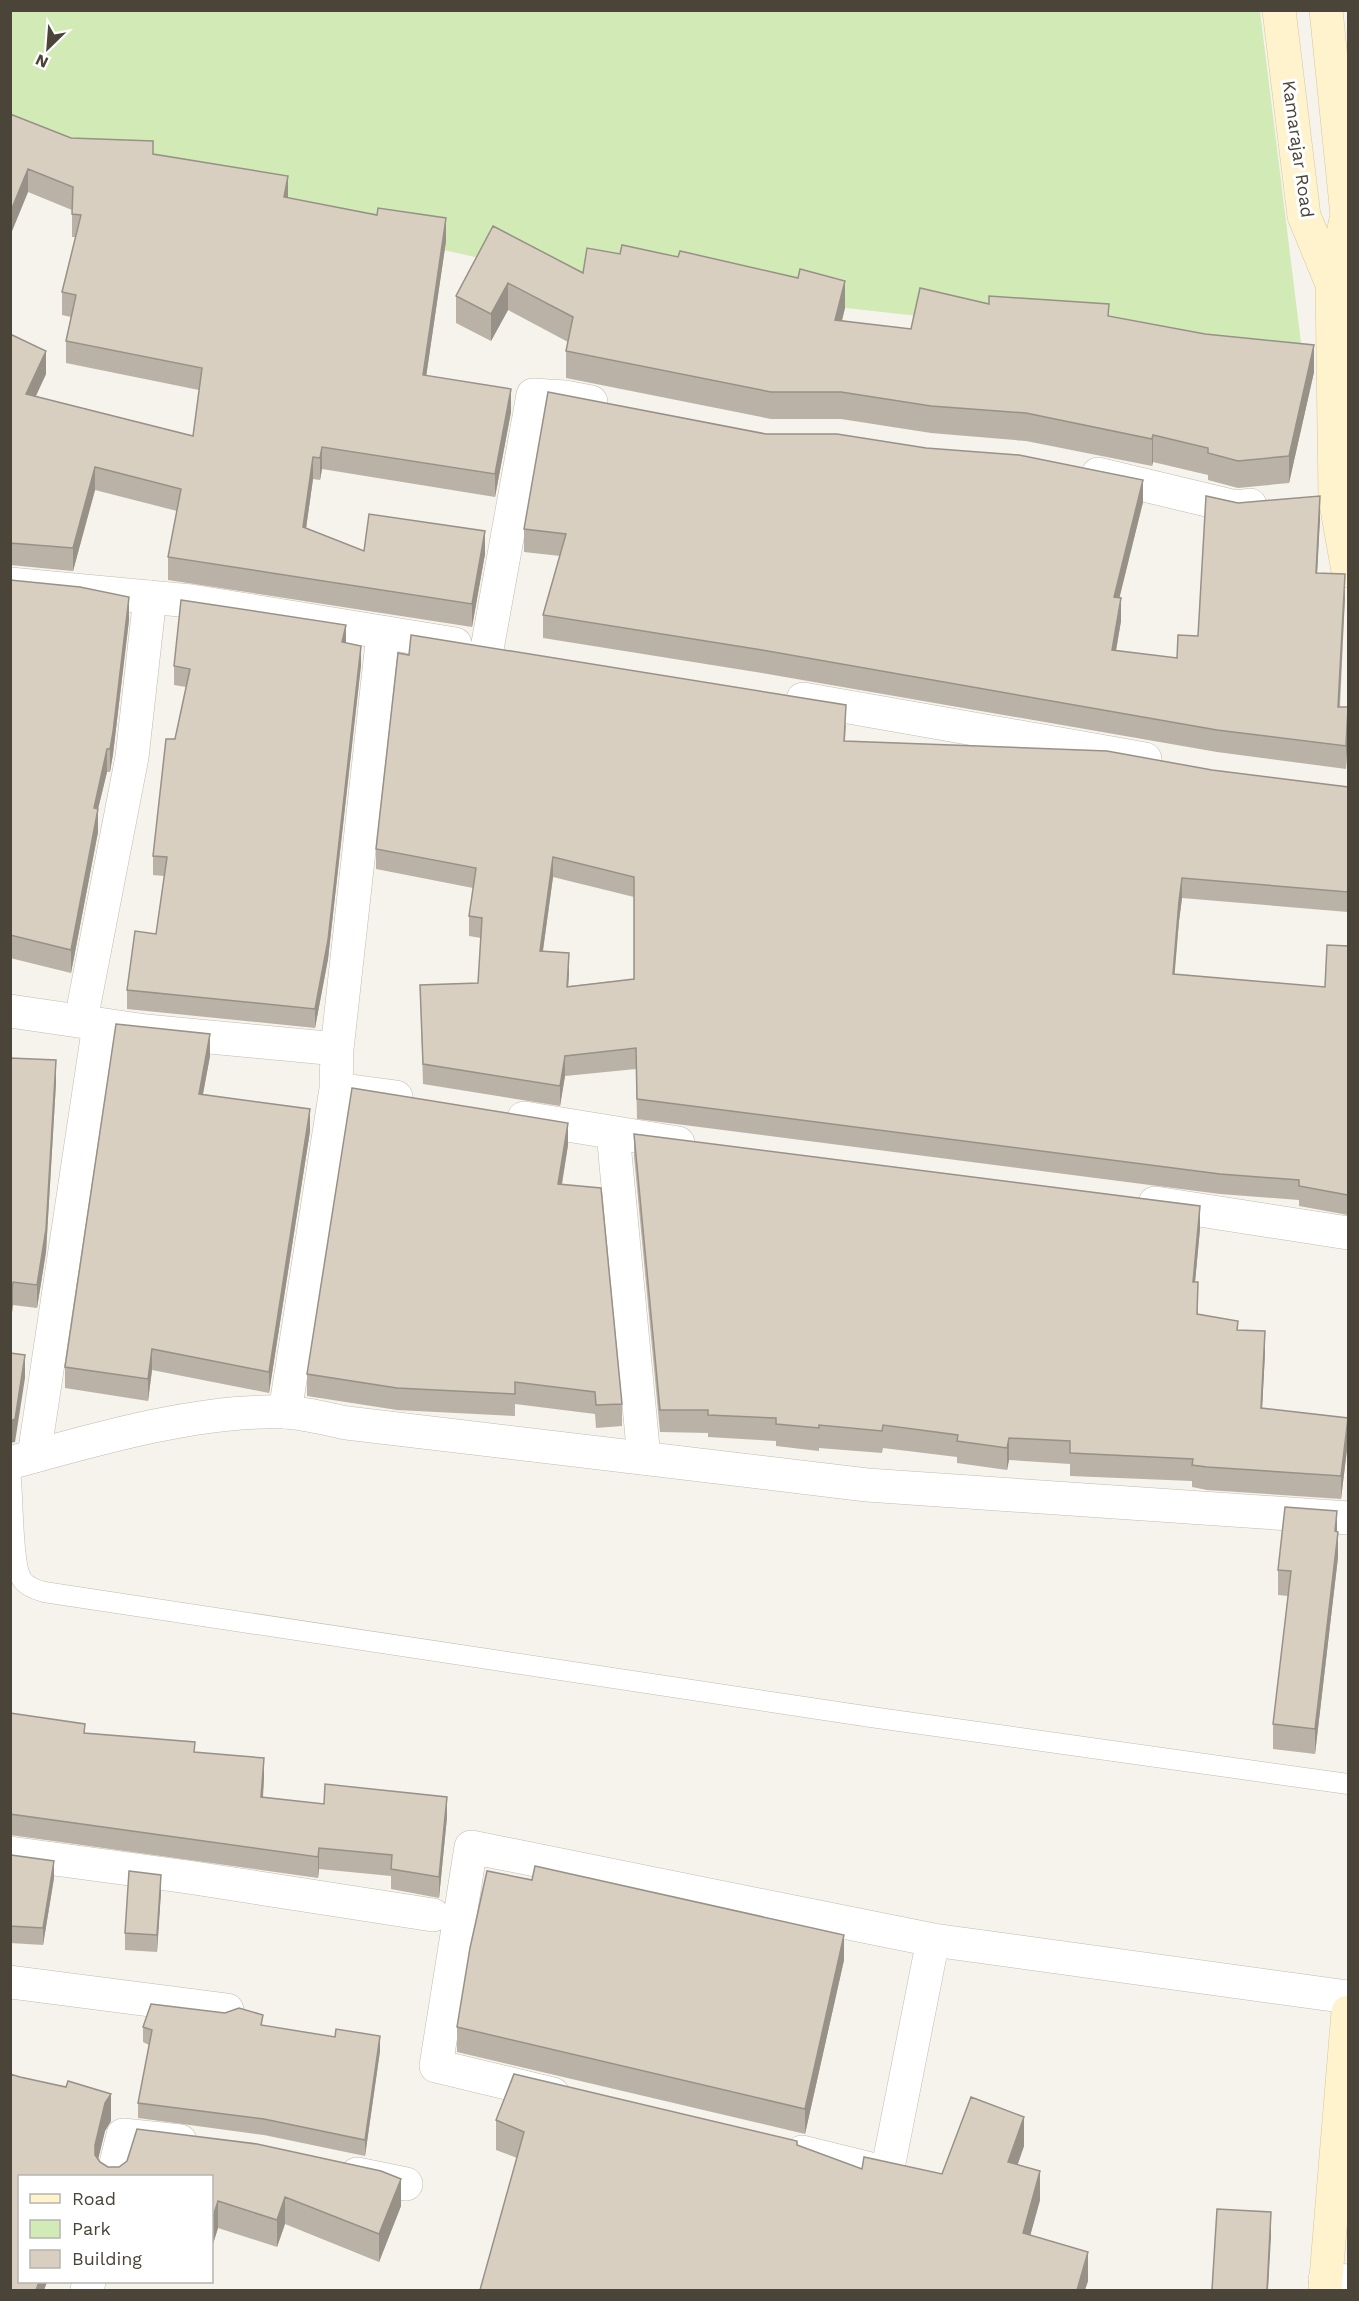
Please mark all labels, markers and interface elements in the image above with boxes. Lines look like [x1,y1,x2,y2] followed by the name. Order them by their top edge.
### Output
[18,18,78,78] north arrow
[32,50,51,72] text: N
[1278,79,1319,219] street label: Kamarajar Road
[18,2175,213,2283] legend
[72,2188,116,2209] text: Road
[72,2218,111,2239] text: Park
[72,2248,142,2269] text: Building

